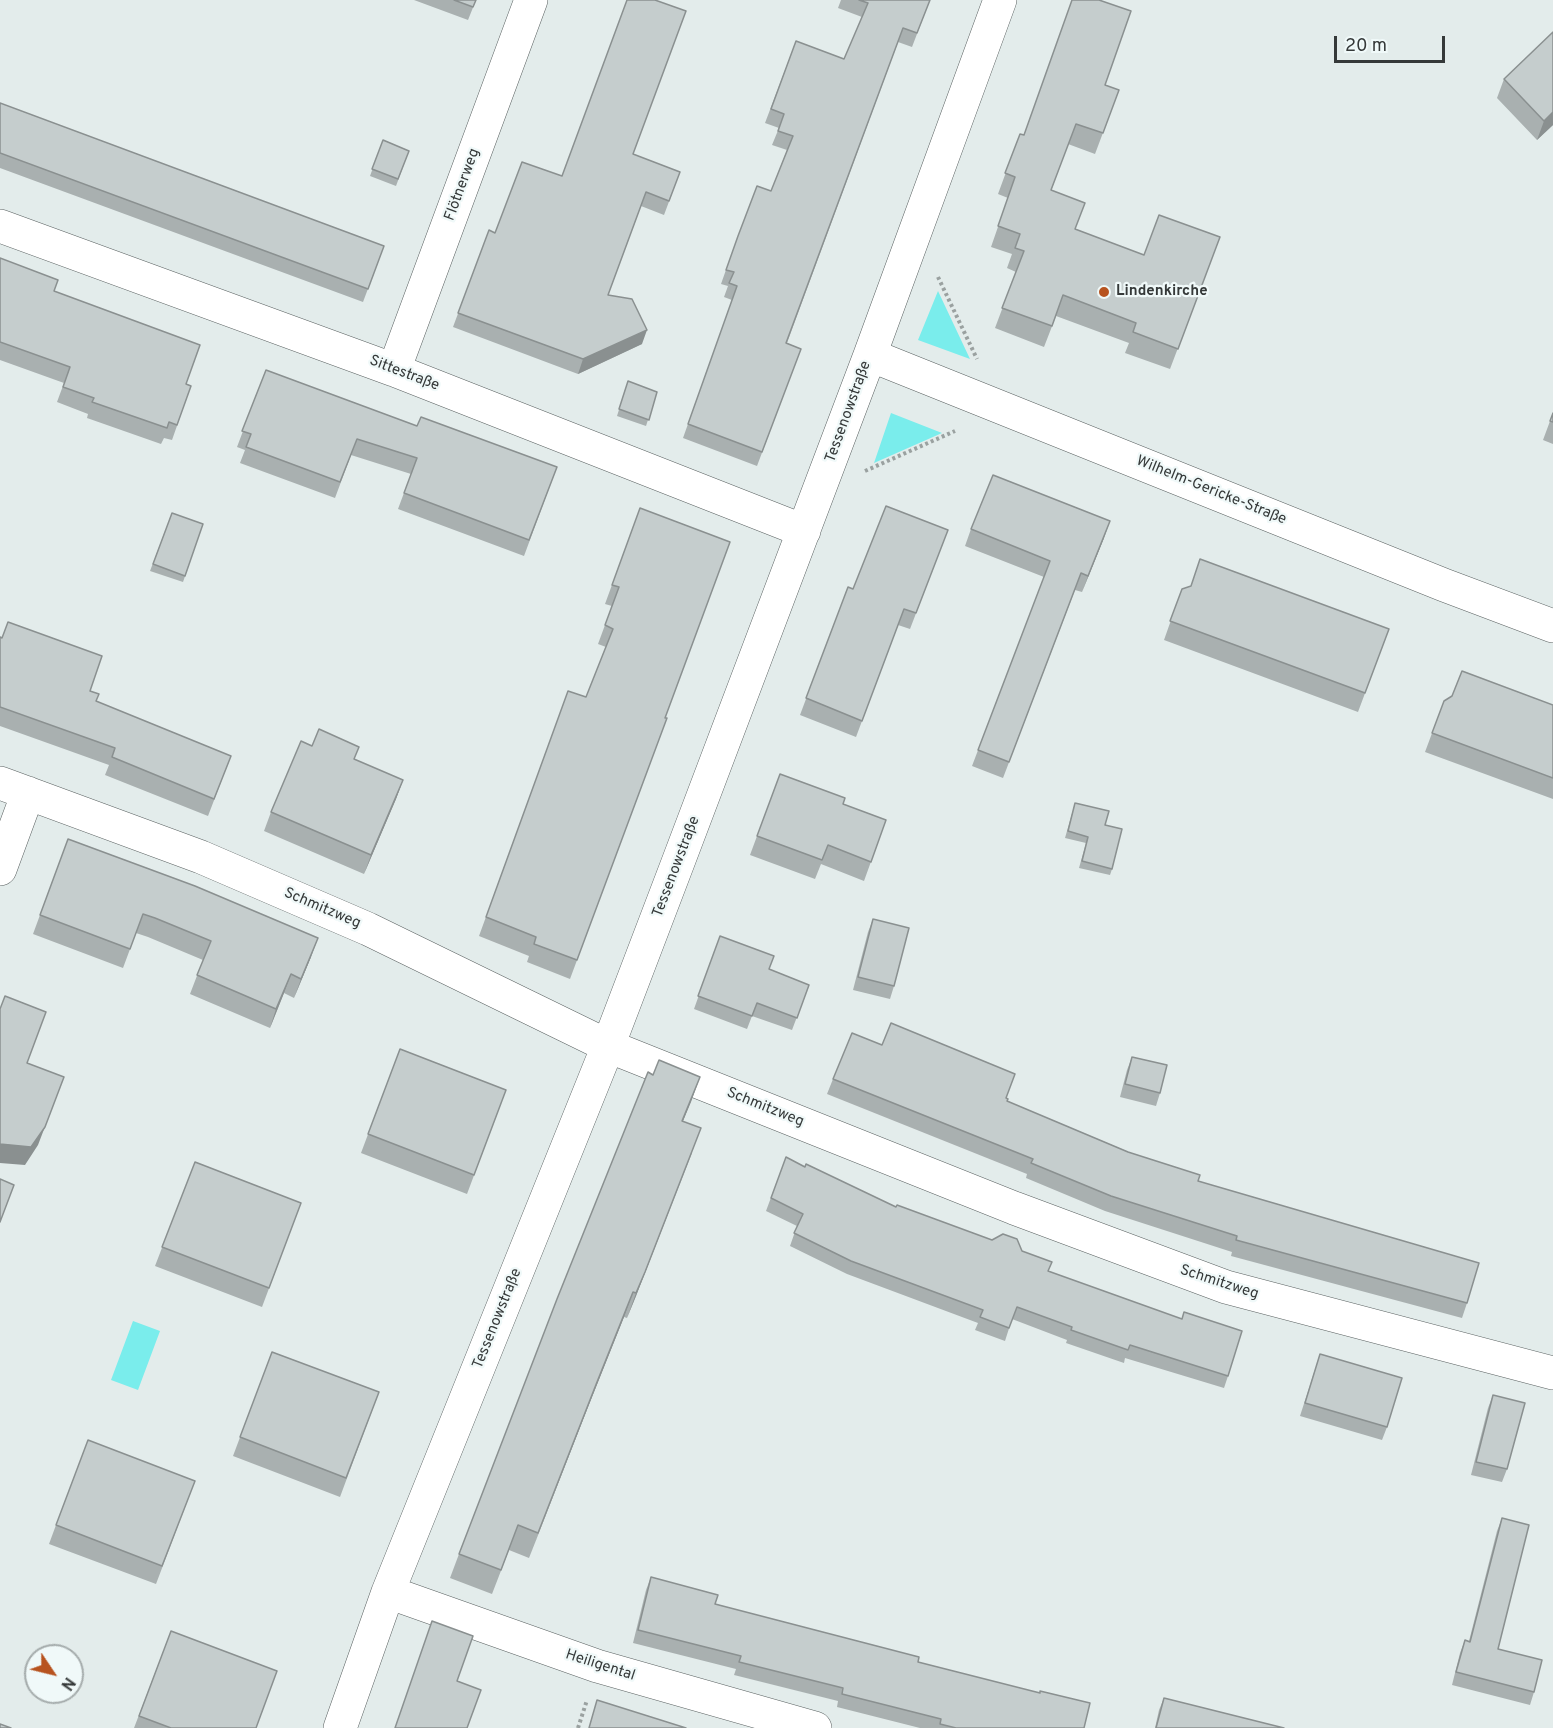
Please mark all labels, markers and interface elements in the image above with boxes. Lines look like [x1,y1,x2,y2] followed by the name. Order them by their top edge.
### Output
[1337,24,1448,62] scale bar
[1345,35,1387,58] text: 20 m
[442,146,484,224] street label: Flötnerweg
[1116,283,1208,301] place label: Lindenkirche
[1097,285,1111,299] marker: Lindenkirche
[367,352,441,396] street label: Sittestraße
[822,359,876,465] street label: Tessenowstraße
[1133,453,1289,529] street label: Wilhelm-Gericke-Straße
[649,814,705,920] street label: Tessenowstraße
[281,885,363,933] street label: Schmitzweg
[724,1084,806,1132] street label: Schmitzweg
[1177,1262,1261,1304] street label: Schmitzweg
[470,1266,526,1372] street label: Tessenowstraße
[24,1644,84,1704] north arrow
[563,1646,637,1686] street label: Heiligental
[56,1673,79,1694] text: N

